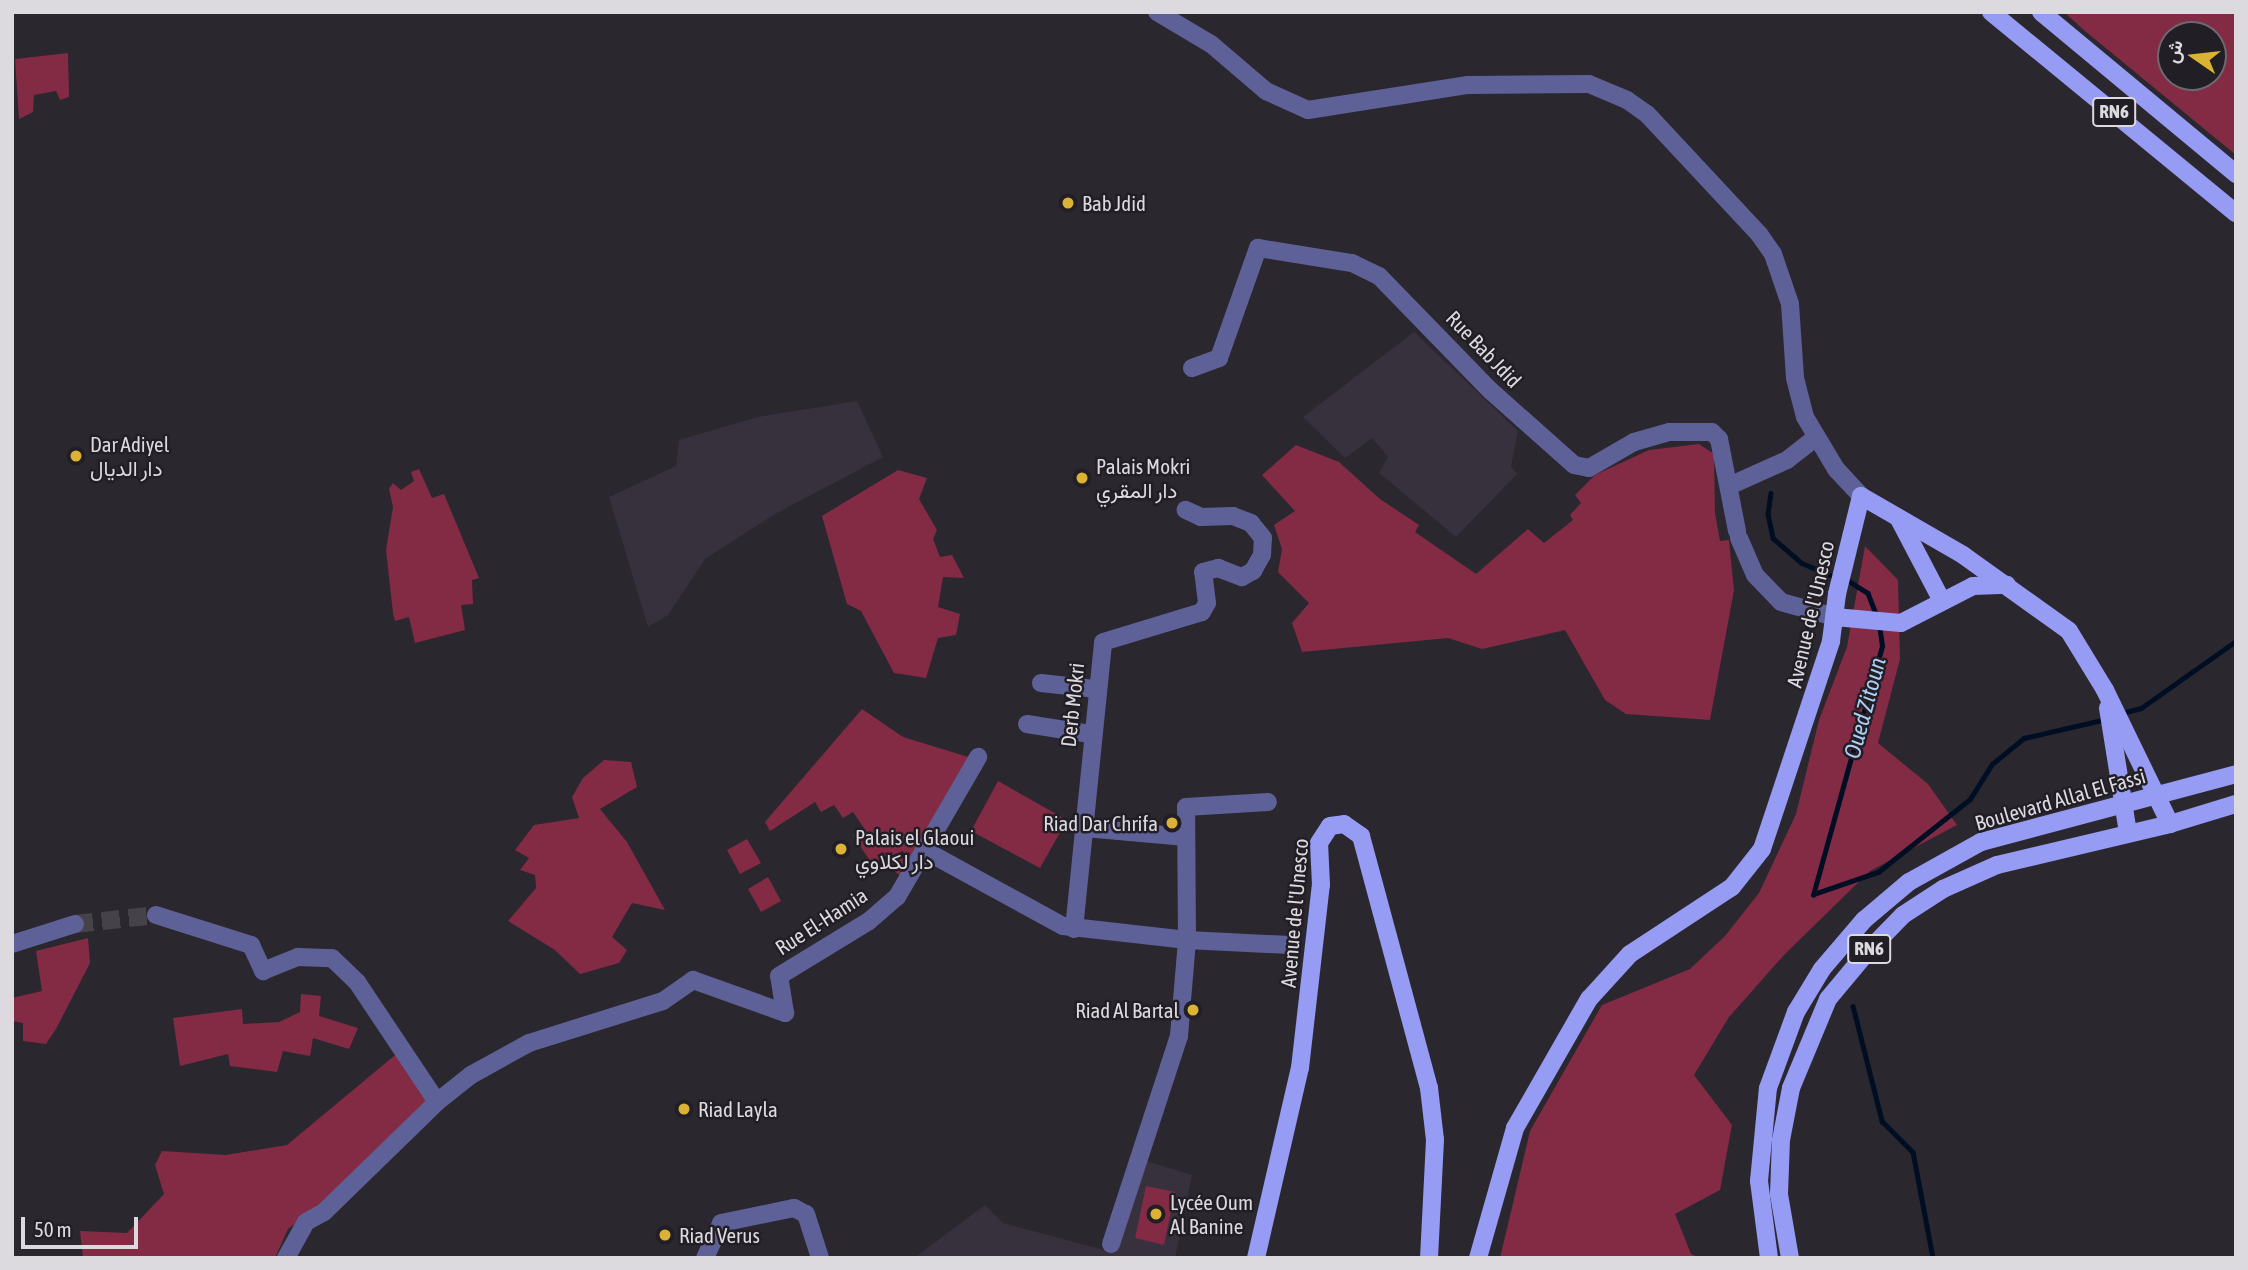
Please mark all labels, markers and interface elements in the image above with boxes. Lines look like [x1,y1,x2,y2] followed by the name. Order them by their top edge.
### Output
[2157,21,2227,91] north arrow
[2160,38,2187,65] text: ش
[2091,96,2137,128] road number: RN6
[1082,190,1146,216] place label: Bab Jdid
[1060,195,1076,211] marker: Bab Jdid
[1441,305,1527,393] street label: Rue Bab Jdid
[90,431,169,481] place label: Dar Adiyel دار الديال
[68,448,84,464] marker: Dar Adiyel دار الديال
[1096,453,1190,503] place label: Palais Mokri دار المقري
[1074,470,1090,486] marker: Palais Mokri دار المقري
[1781,538,1839,690] street label: Avenue de l'Unesco
[1838,654,1892,762] water label: Oued Zitoun
[1055,662,1089,748] street label: Derb Mokri
[1972,763,2148,835] street label: Boulevard Allal El Fassi
[1043,810,1158,836] place label: Riad Dar Chrifa
[1164,815,1180,831] marker: Riad Dar Chrifa
[855,824,974,874] place label: Palais el Glaoui دار لكلاوي
[1275,837,1313,989] street label: Avenue de l'Unesco
[833,841,849,857] marker: Palais el Glaoui دار لكلاوي
[770,882,872,960] street label: Rue El-Hamia
[1846,934,1892,965] road number: RN6
[1075,997,1179,1023] place label: Riad Al Bartal
[1185,1002,1201,1018] marker: Riad Al Bartal
[698,1096,778,1122] place label: Riad Layla
[676,1101,692,1117] marker: Riad Layla
[1170,1189,1253,1239] place label: Lycée Oum Al Banine
[24,1204,142,1248] scale bar
[1148,1206,1164,1222] marker: Lycée Oum Al Banine
[34,1217,72,1241] text: 50 m
[679,1222,760,1248] place label: Riad Verus
[657,1227,673,1243] marker: Riad Verus

